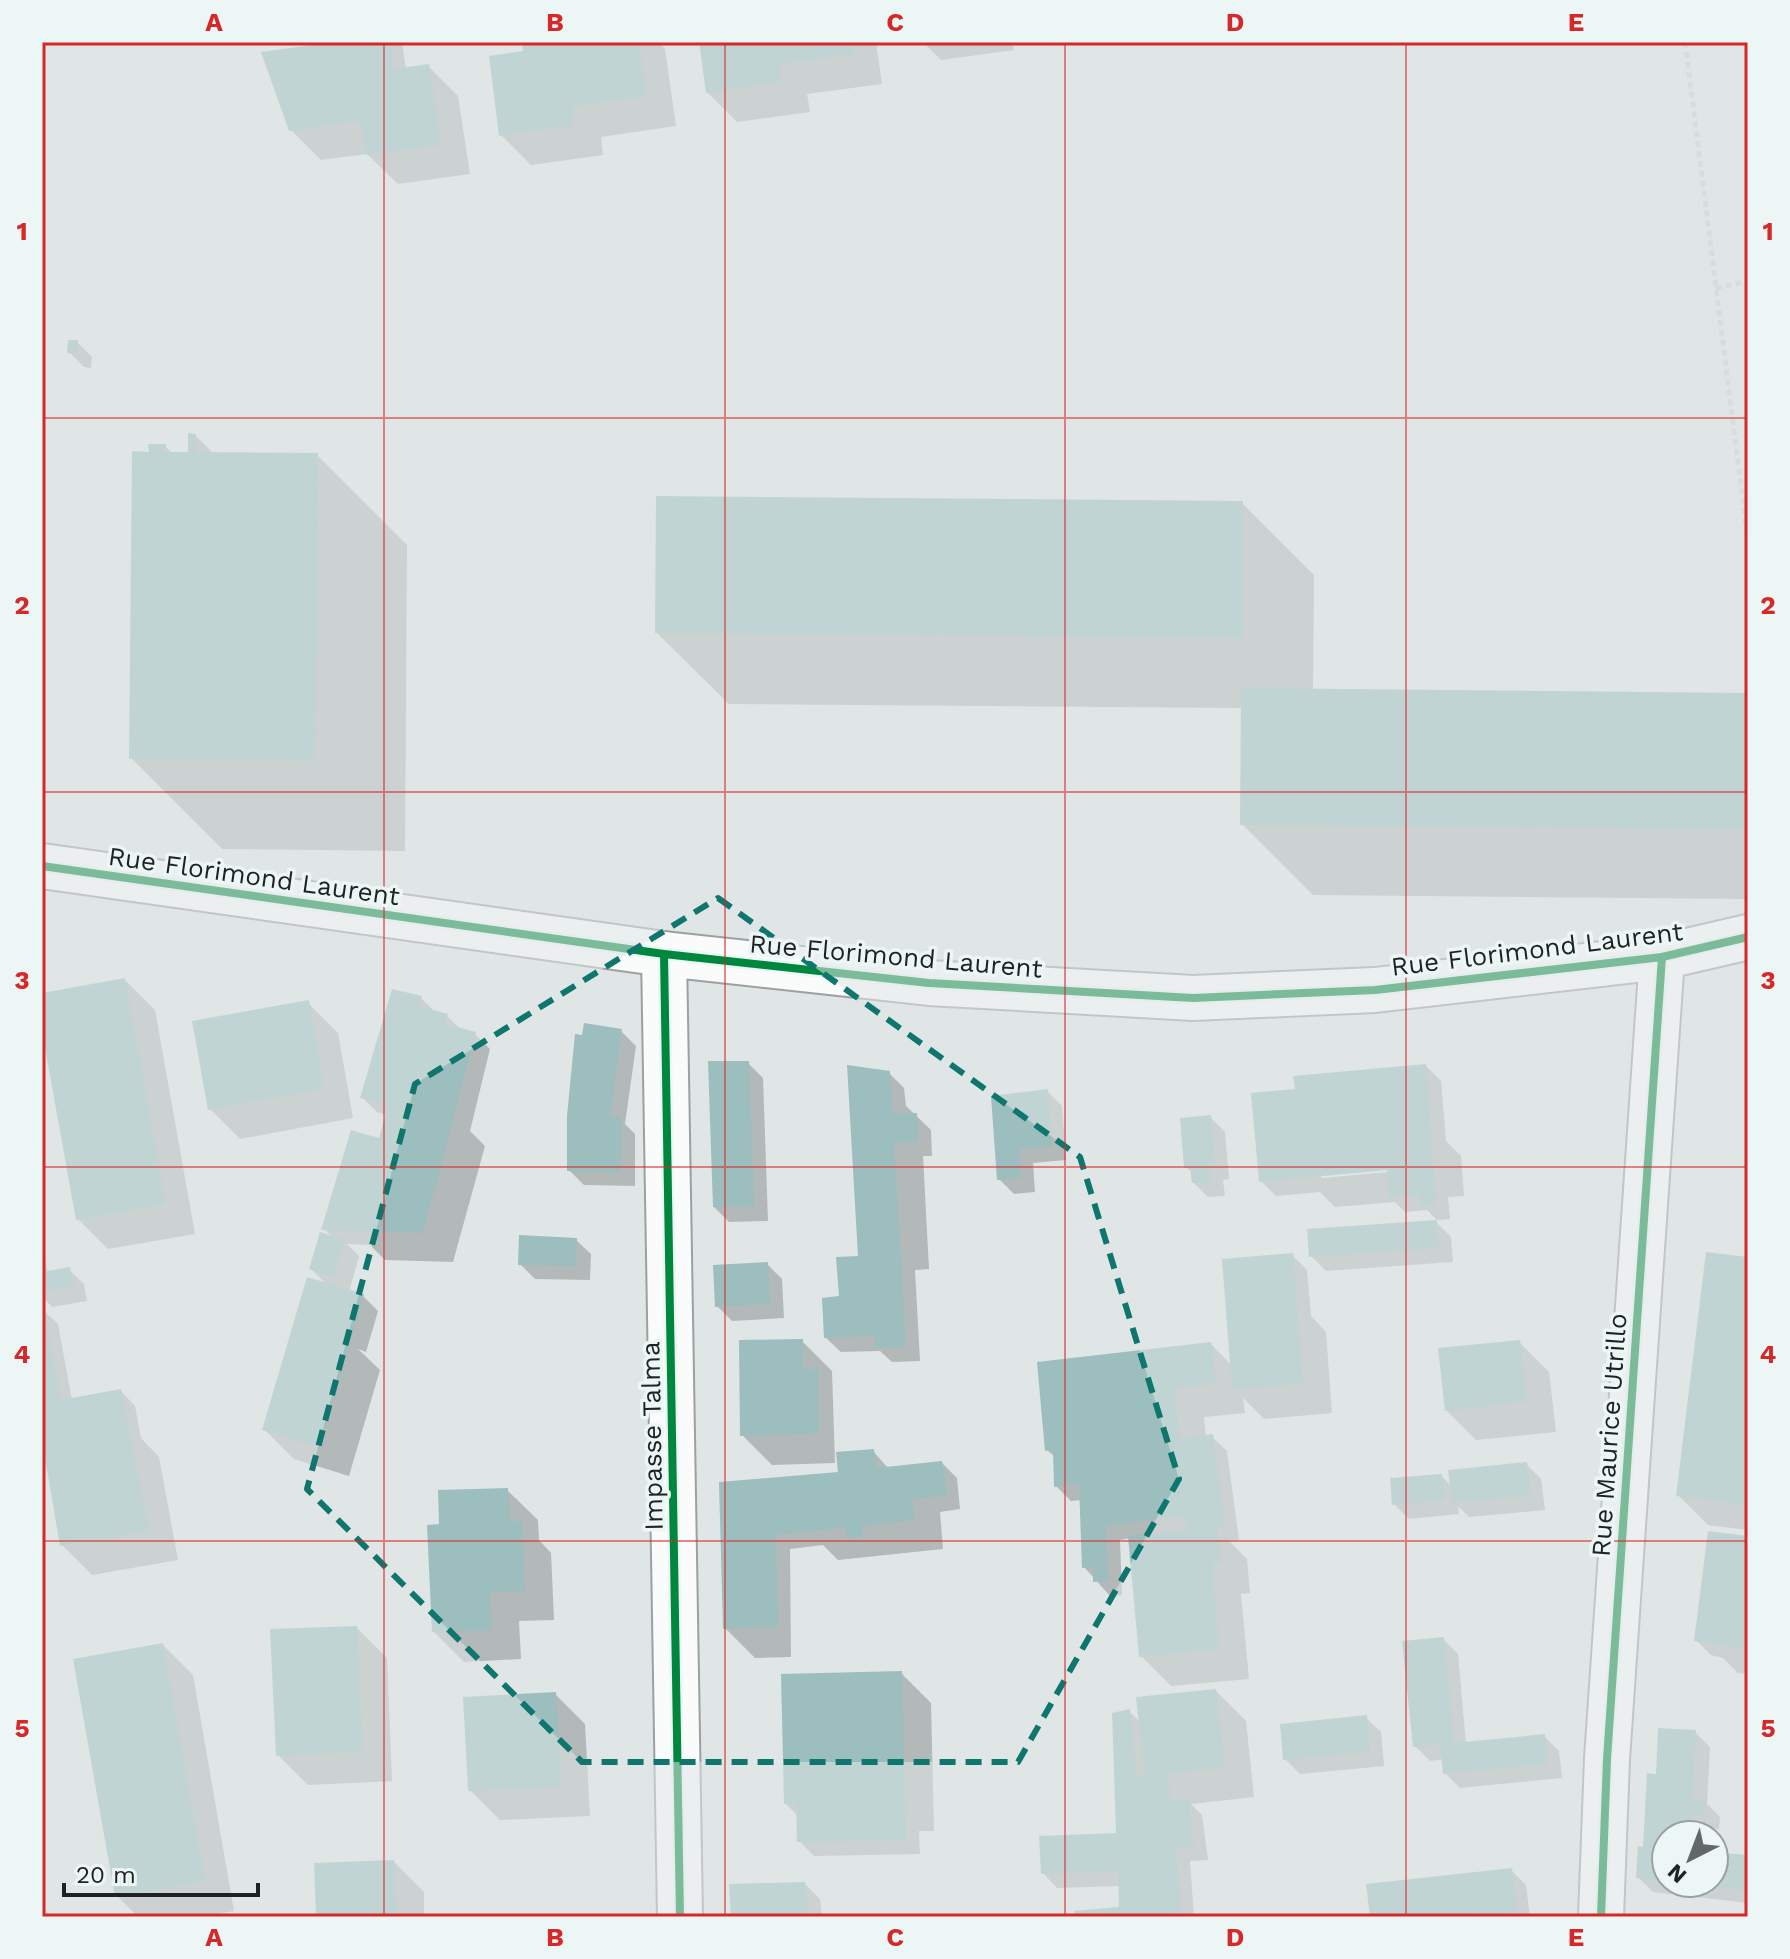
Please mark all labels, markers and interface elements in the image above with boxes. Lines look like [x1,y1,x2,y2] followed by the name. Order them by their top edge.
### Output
[205,7,223,37] text: A
[546,7,564,37] text: B
[886,7,904,37] text: C
[1226,7,1244,37] text: D
[1568,7,1584,37] text: E
[16,216,28,246] text: 1
[1762,216,1774,246] text: 1
[14,590,30,620] text: 2
[1760,590,1776,620] text: 2
[106,841,402,911] street label: Rue Florimond Laurent
[1389,916,1685,982] street label: Rue Florimond Laurent
[748,928,1044,984] street label: Rue Florimond Laurent
[14,965,30,995] text: 3
[1760,965,1776,995] text: 3
[1586,1312,1632,1558] street label: Rue Maurice Utrillo
[14,1339,31,1369] text: 4
[1760,1339,1777,1369] text: 4
[635,1341,669,1531] street label: Impasse Talma
[14,1713,30,1743] text: 5
[1760,1713,1776,1743] text: 5
[1650,1819,1730,1899] north arrow
[64,1847,258,1897] scale bar
[1663,1859,1691,1888] text: N
[76,1861,136,1889] text: 20 m
[205,1922,223,1952] text: A
[546,1922,564,1952] text: B
[886,1922,904,1952] text: C
[1226,1922,1244,1952] text: D
[1568,1922,1584,1952] text: E

